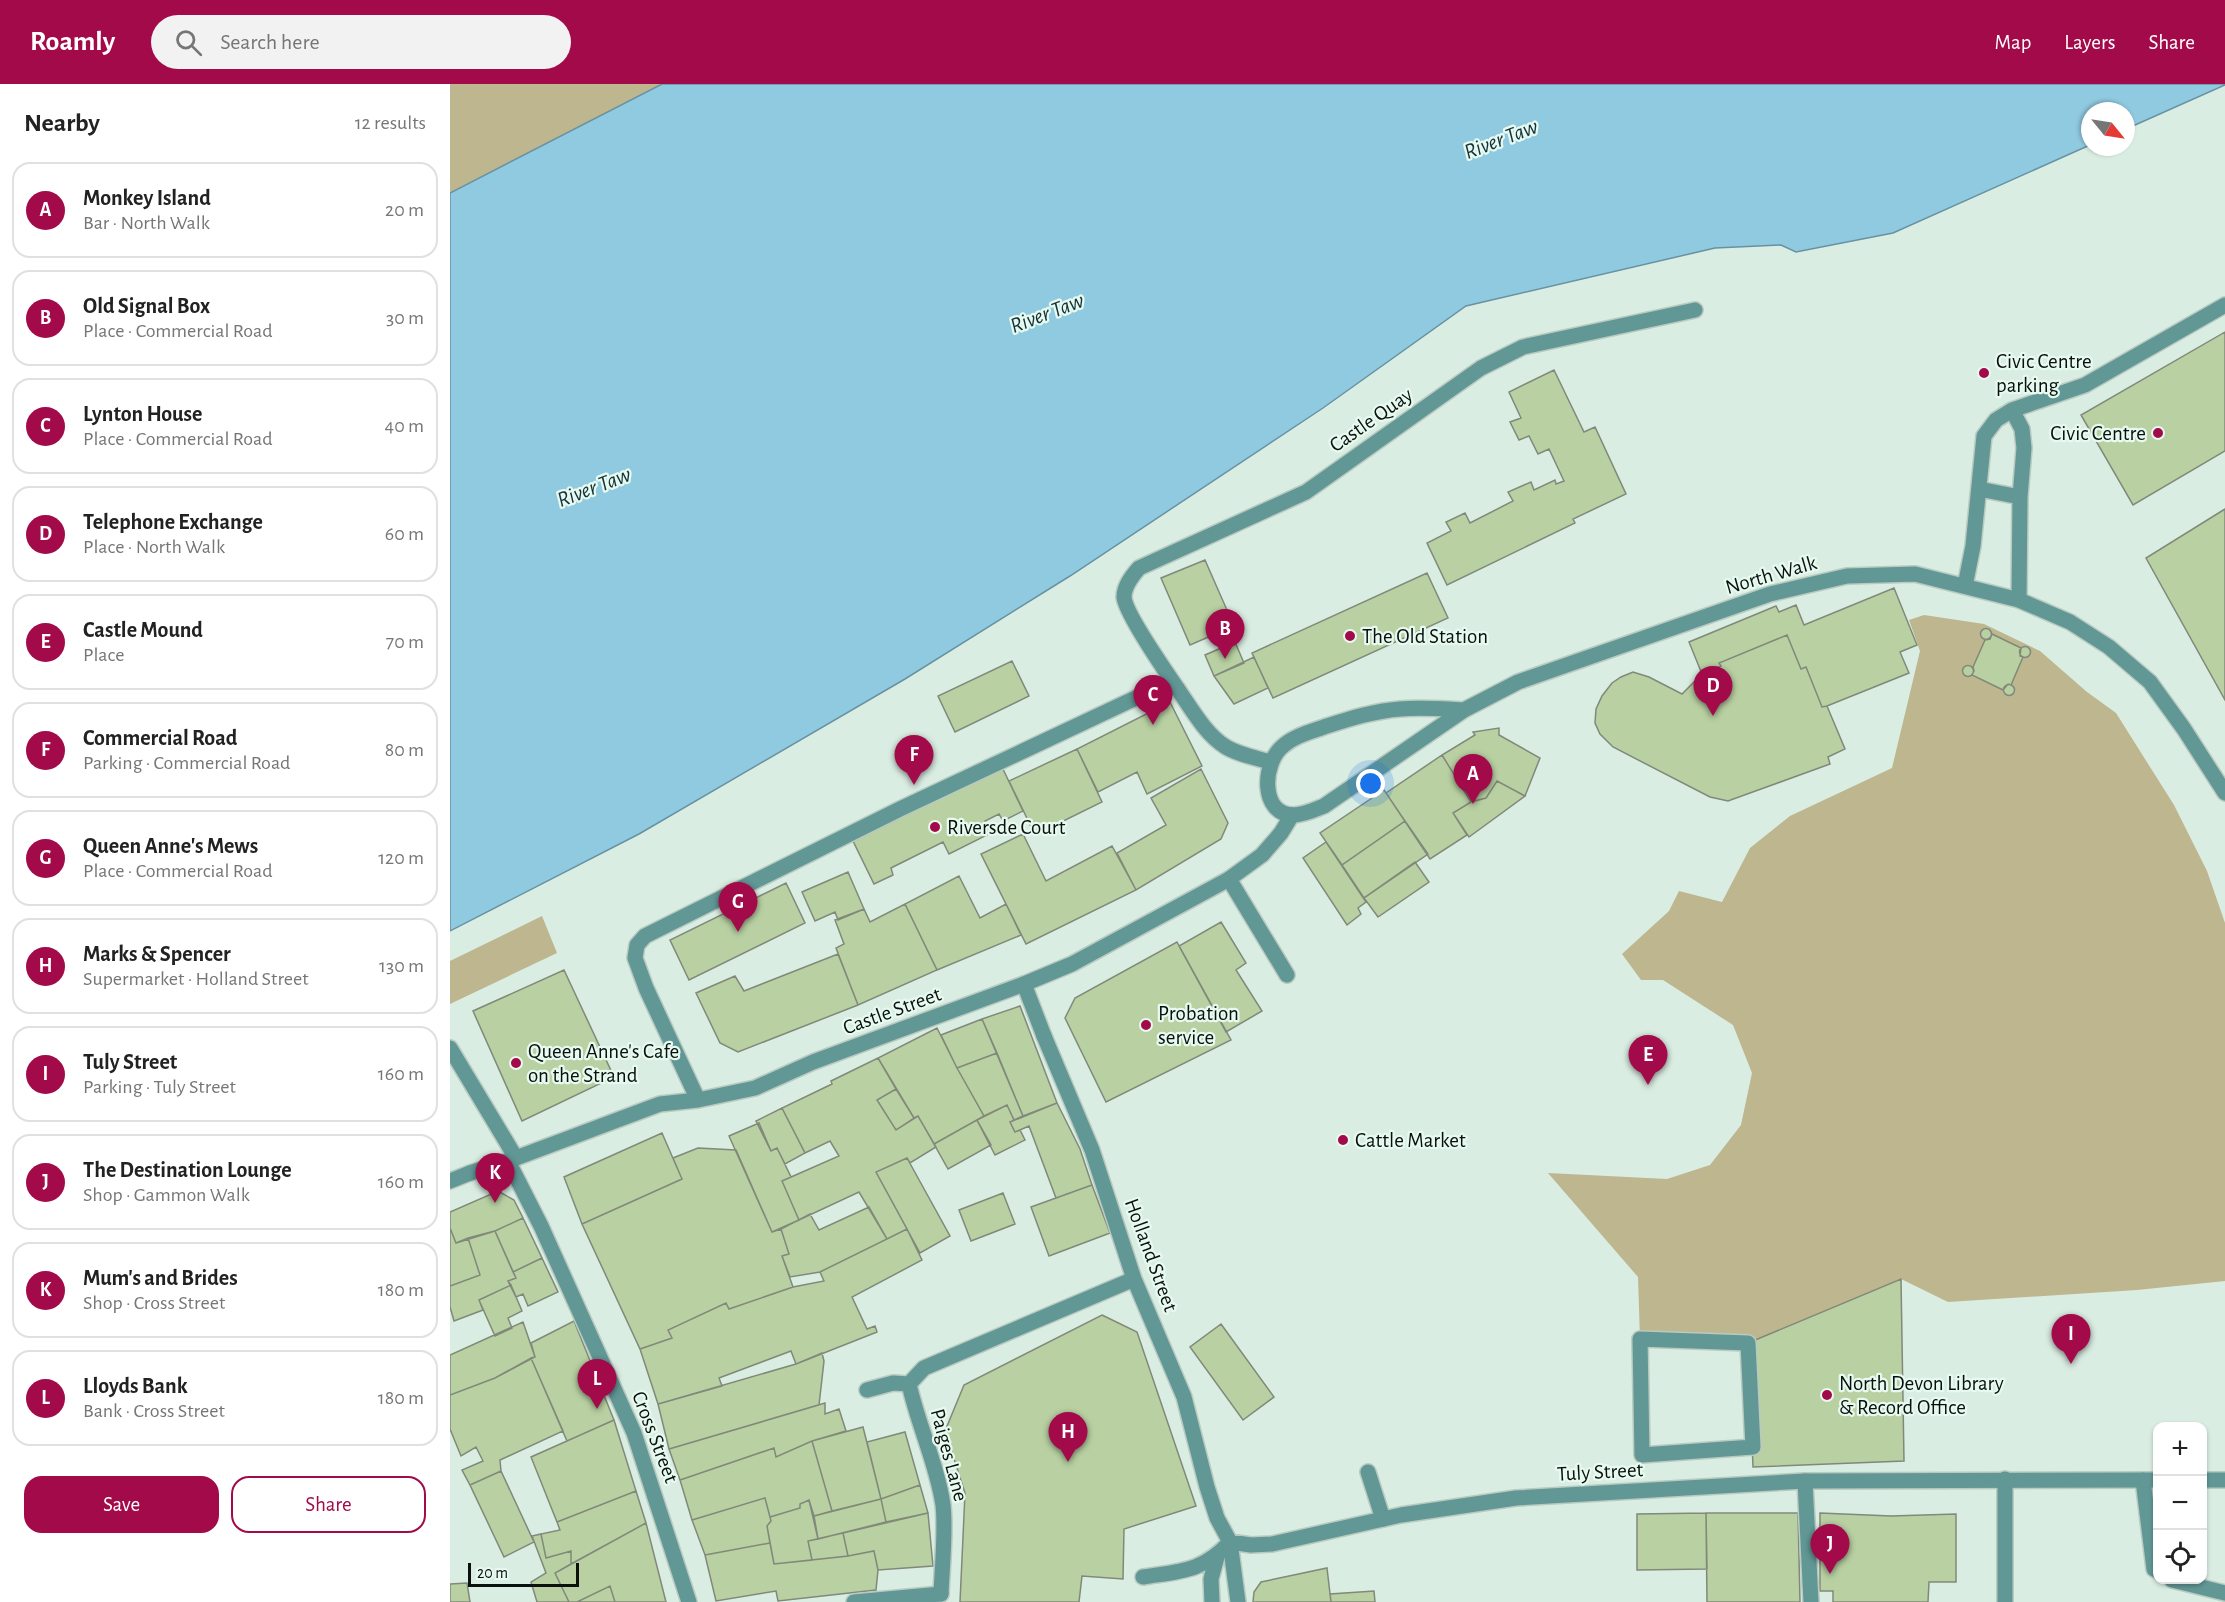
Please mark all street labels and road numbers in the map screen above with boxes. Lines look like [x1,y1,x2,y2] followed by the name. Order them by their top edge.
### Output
[1326,384,1416,456] street label: Castle Quay
[1723,552,1819,598] street label: North Walk
[840,983,944,1038] street label: Castle Street
[1121,1196,1181,1315] street label: Holland Street
[628,1388,682,1486] street label: Cross Street
[927,1406,971,1504] street label: Paiges Lane
[1556,1459,1644,1485] street label: Tuly Street

